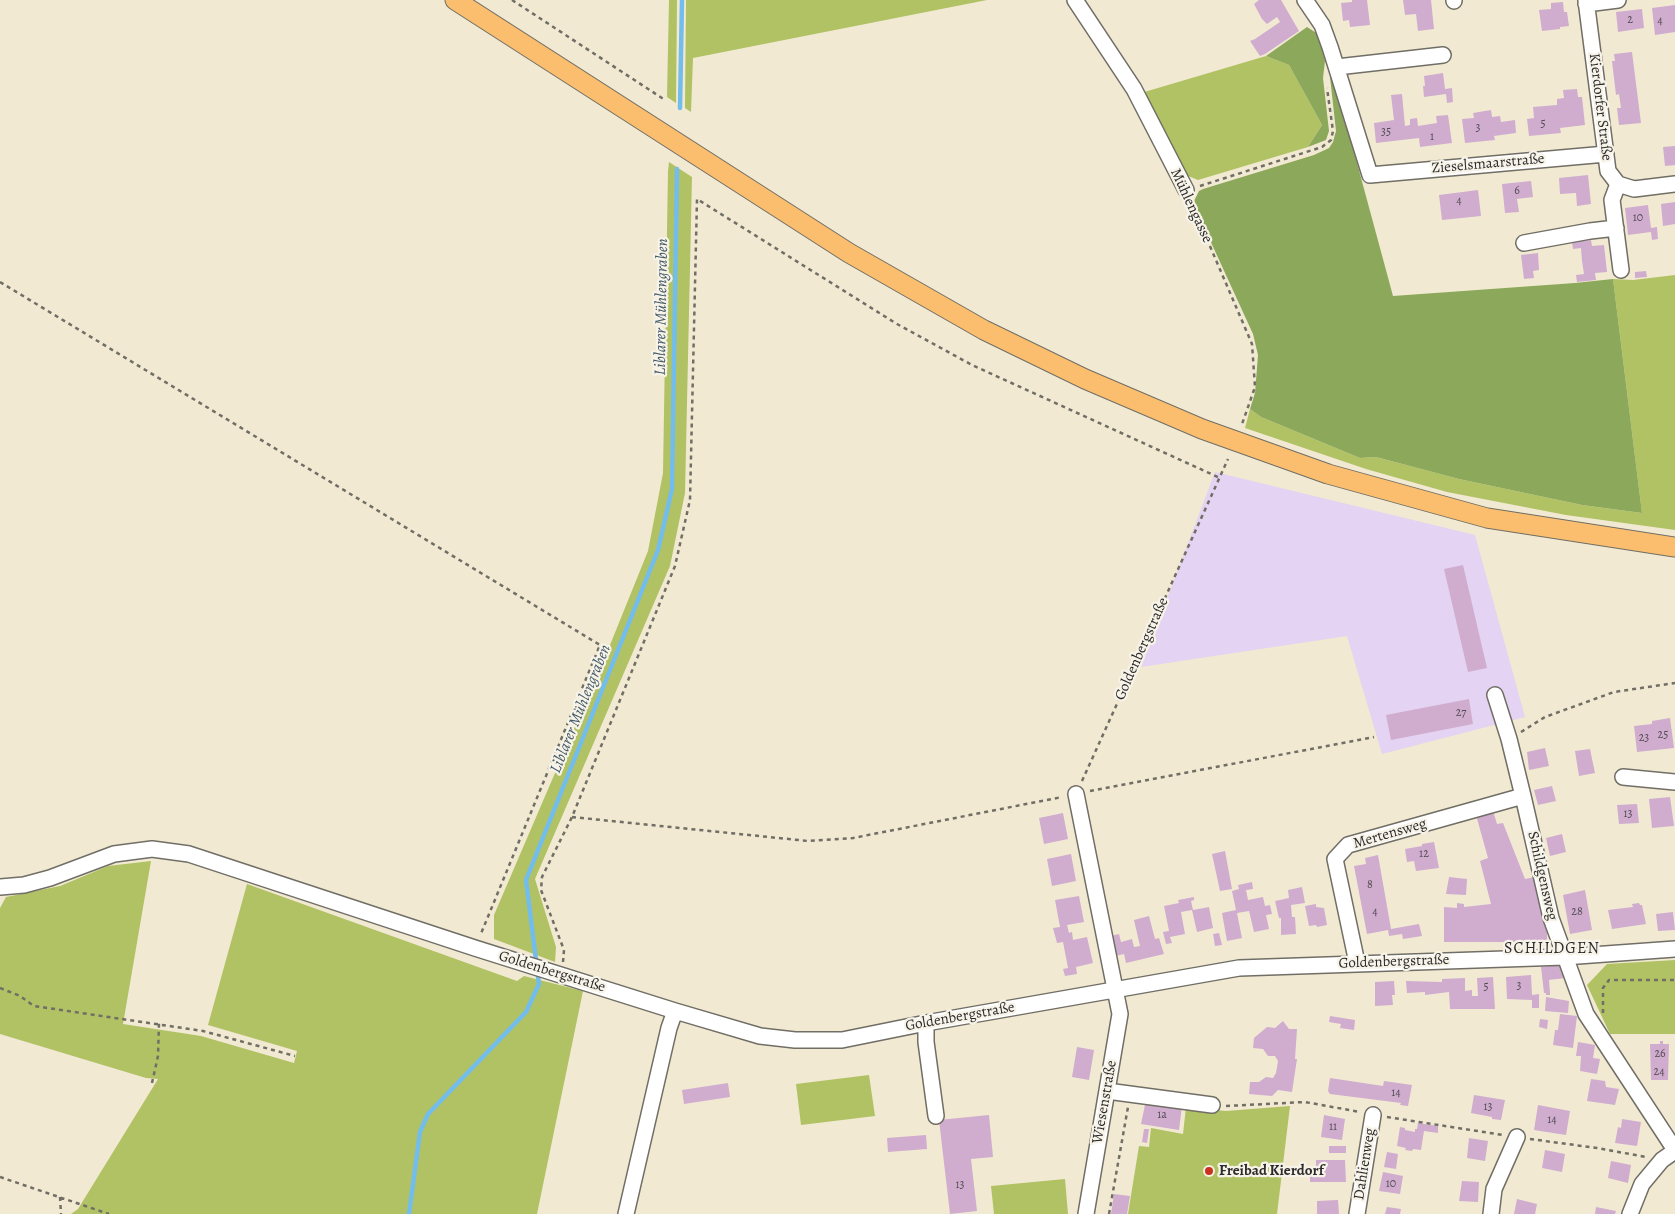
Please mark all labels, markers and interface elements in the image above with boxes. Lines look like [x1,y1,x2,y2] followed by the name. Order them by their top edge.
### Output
[1627,13,1633,27] house number: 2
[1657,14,1663,28] house number: 4
[1584,52,1616,162] street label: Kierdorfer Straße
[1540,117,1546,131] house number: 5
[1476,121,1480,135] house number: 3
[1381,125,1391,139] house number: 35
[1430,130,1434,144] house number: 1
[1431,150,1545,178] street label: Zieselsmaarstraße
[1166,166,1216,246] street label: Mühlengasse
[1514,184,1520,198] house number: 6
[1456,194,1462,208] house number: 4
[1633,211,1643,225] house number: 10
[651,238,673,376] water label: Liblarer Mühlengraben
[1111,595,1173,703] street label: Goldenbergstraße
[546,642,616,776] water label: Liblarer Mühlengraben
[1456,706,1466,720] house number: 27
[1658,728,1668,742] house number: 25
[1639,731,1649,745] house number: 23
[1623,807,1633,821] house number: 13
[1351,815,1429,853] street label: Mertensweg
[1523,830,1561,922] street label: Schildgensweg
[1419,847,1429,861] house number: 12
[1367,878,1373,892] house number: 8
[1372,905,1378,919] house number: 4
[1571,905,1583,919] house number: 28
[1503,939,1601,959] district label: SCHILDGEN
[496,947,608,997] street label: Goldenbergstraße
[1338,951,1450,973] street label: Goldenbergstraße
[1517,979,1521,993] house number: 3
[1483,980,1489,994] house number: 5
[904,999,1016,1035] street label: Goldenbergstraße
[1654,1047,1666,1061] house number: 26
[1089,1059,1121,1145] street label: Wiesenstraße
[1653,1065,1665,1079] house number: 24
[1391,1086,1401,1100] house number: 14
[1483,1100,1493,1114] house number: 13
[1157,1108,1167,1122] house number: 1a
[1547,1113,1557,1127] house number: 14
[1329,1120,1337,1134] house number: 11
[1350,1127,1380,1201] street label: Dahlienweg
[1219,1162,1324,1180] place label: Freibad Kierdorf
[1203,1165,1215,1177] marker: Freibad Kierdorf
[1386,1177,1396,1191] house number: 10
[955,1178,965,1192] house number: 13

